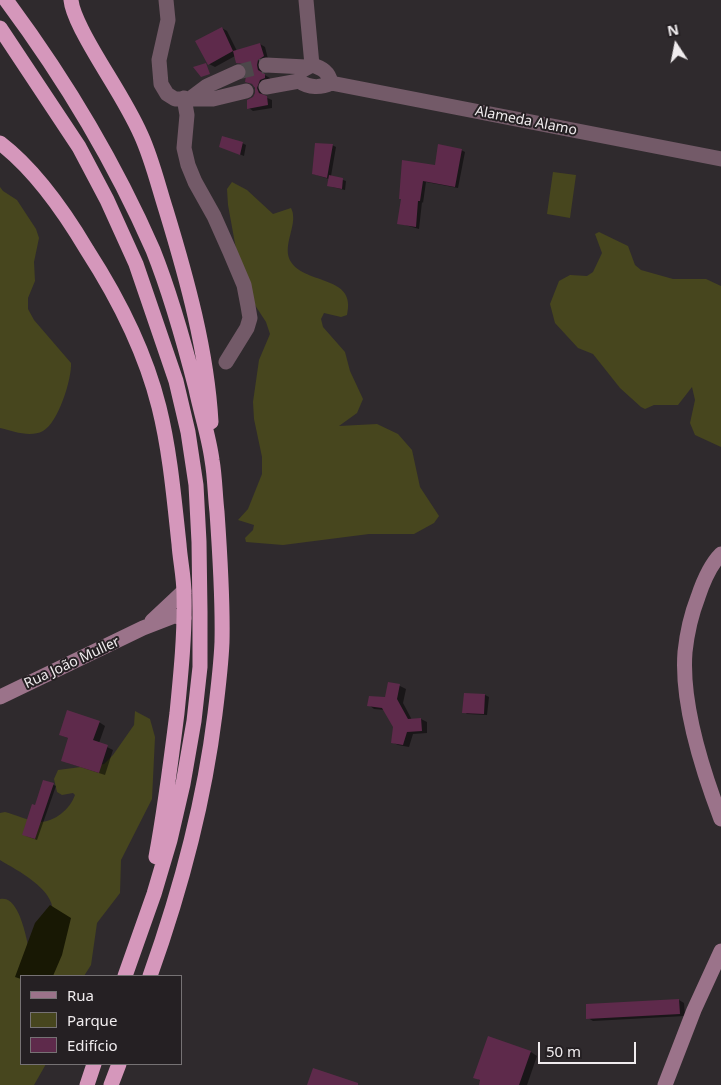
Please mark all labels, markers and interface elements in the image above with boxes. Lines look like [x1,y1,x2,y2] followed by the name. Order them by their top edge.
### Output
[666,19,680,40] text: N
[651,20,701,70] north arrow
[474,103,578,139] street label: Alameda Alamo
[22,634,122,692] street label: Rua João Muller
[20,975,182,1065] legend
[67,985,94,1005] text: Rua
[67,1010,117,1030] text: Parque
[541,1032,638,1064] scale bar
[67,1035,118,1055] text: Edifício
[546,1041,581,1061] text: 50 m

